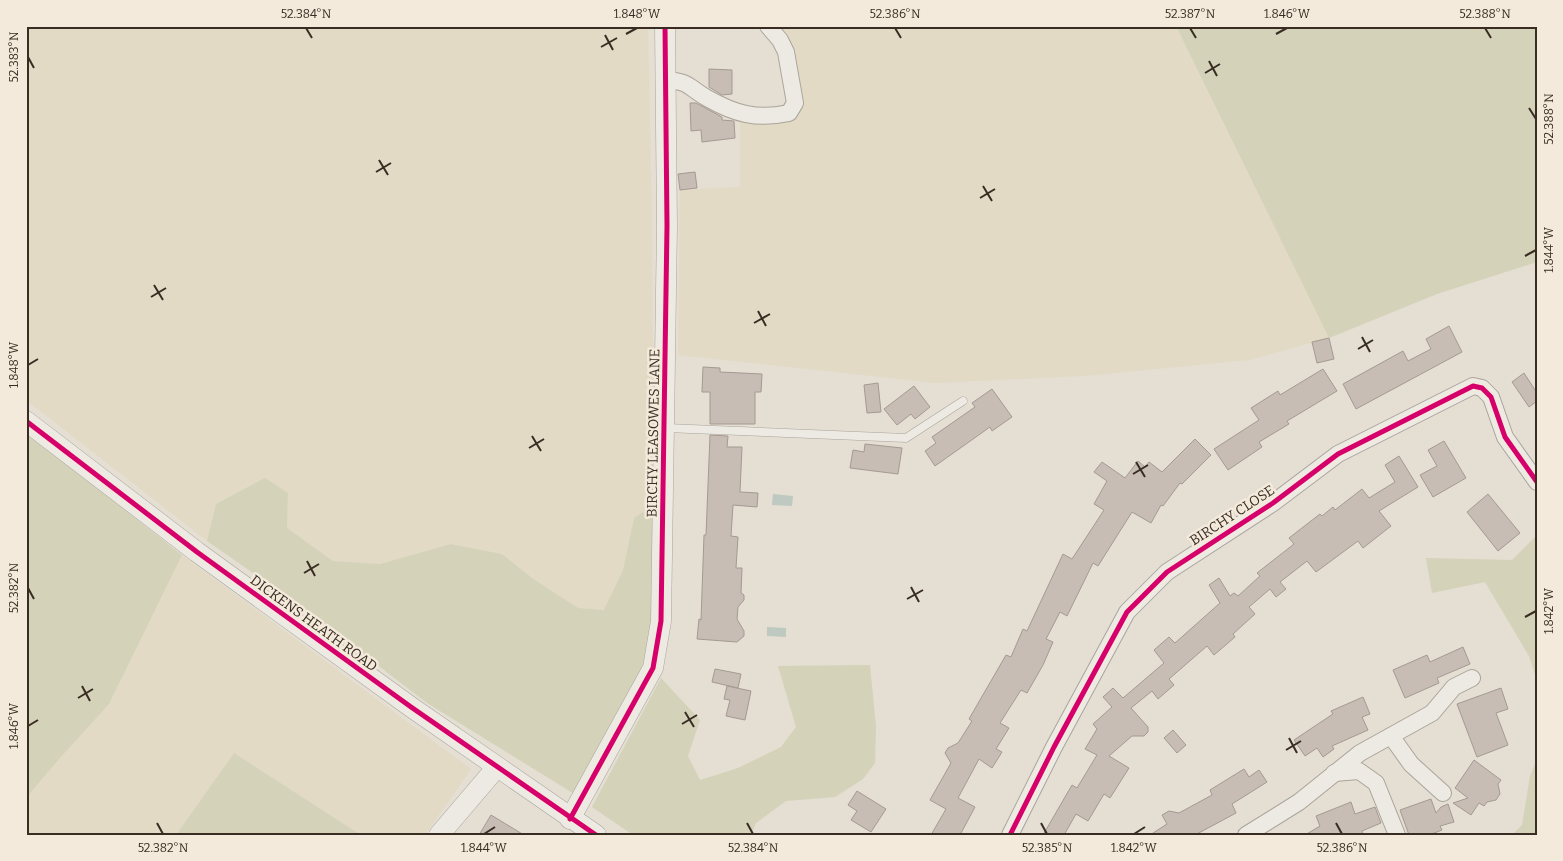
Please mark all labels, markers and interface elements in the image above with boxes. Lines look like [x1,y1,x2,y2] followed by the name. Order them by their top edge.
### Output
[281,7,332,21] text: 52.384°N
[614,7,661,21] text: 1.848°W
[870,7,921,21] text: 52.386°N
[1165,7,1216,21] text: 52.387°N
[1264,7,1311,21] text: 1.846°W
[1459,7,1511,21] text: 52.388°N
[7,31,21,82] text: 52.383°N
[1542,93,1556,145] text: 52.388°N
[1542,226,1556,273] text: 1.844°W
[7,341,21,388] text: 1.848°W
[644,348,663,518] street label: BIRCHY LEASOWES LANE
[1187,482,1278,549] street label: BIRCHY CLOSE
[7,562,21,613] text: 52.382°N
[247,572,381,675] street label: DICKENS HEATH ROAD
[1542,587,1556,634] text: 1.842°W
[7,702,21,749] text: 1.846°W
[138,841,189,855] text: 52.382°N
[461,841,508,855] text: 1.844°W
[728,841,779,855] text: 52.384°N
[1022,841,1073,855] text: 52.385°N
[1111,841,1158,855] text: 1.842°W
[1317,841,1368,855] text: 52.386°N

